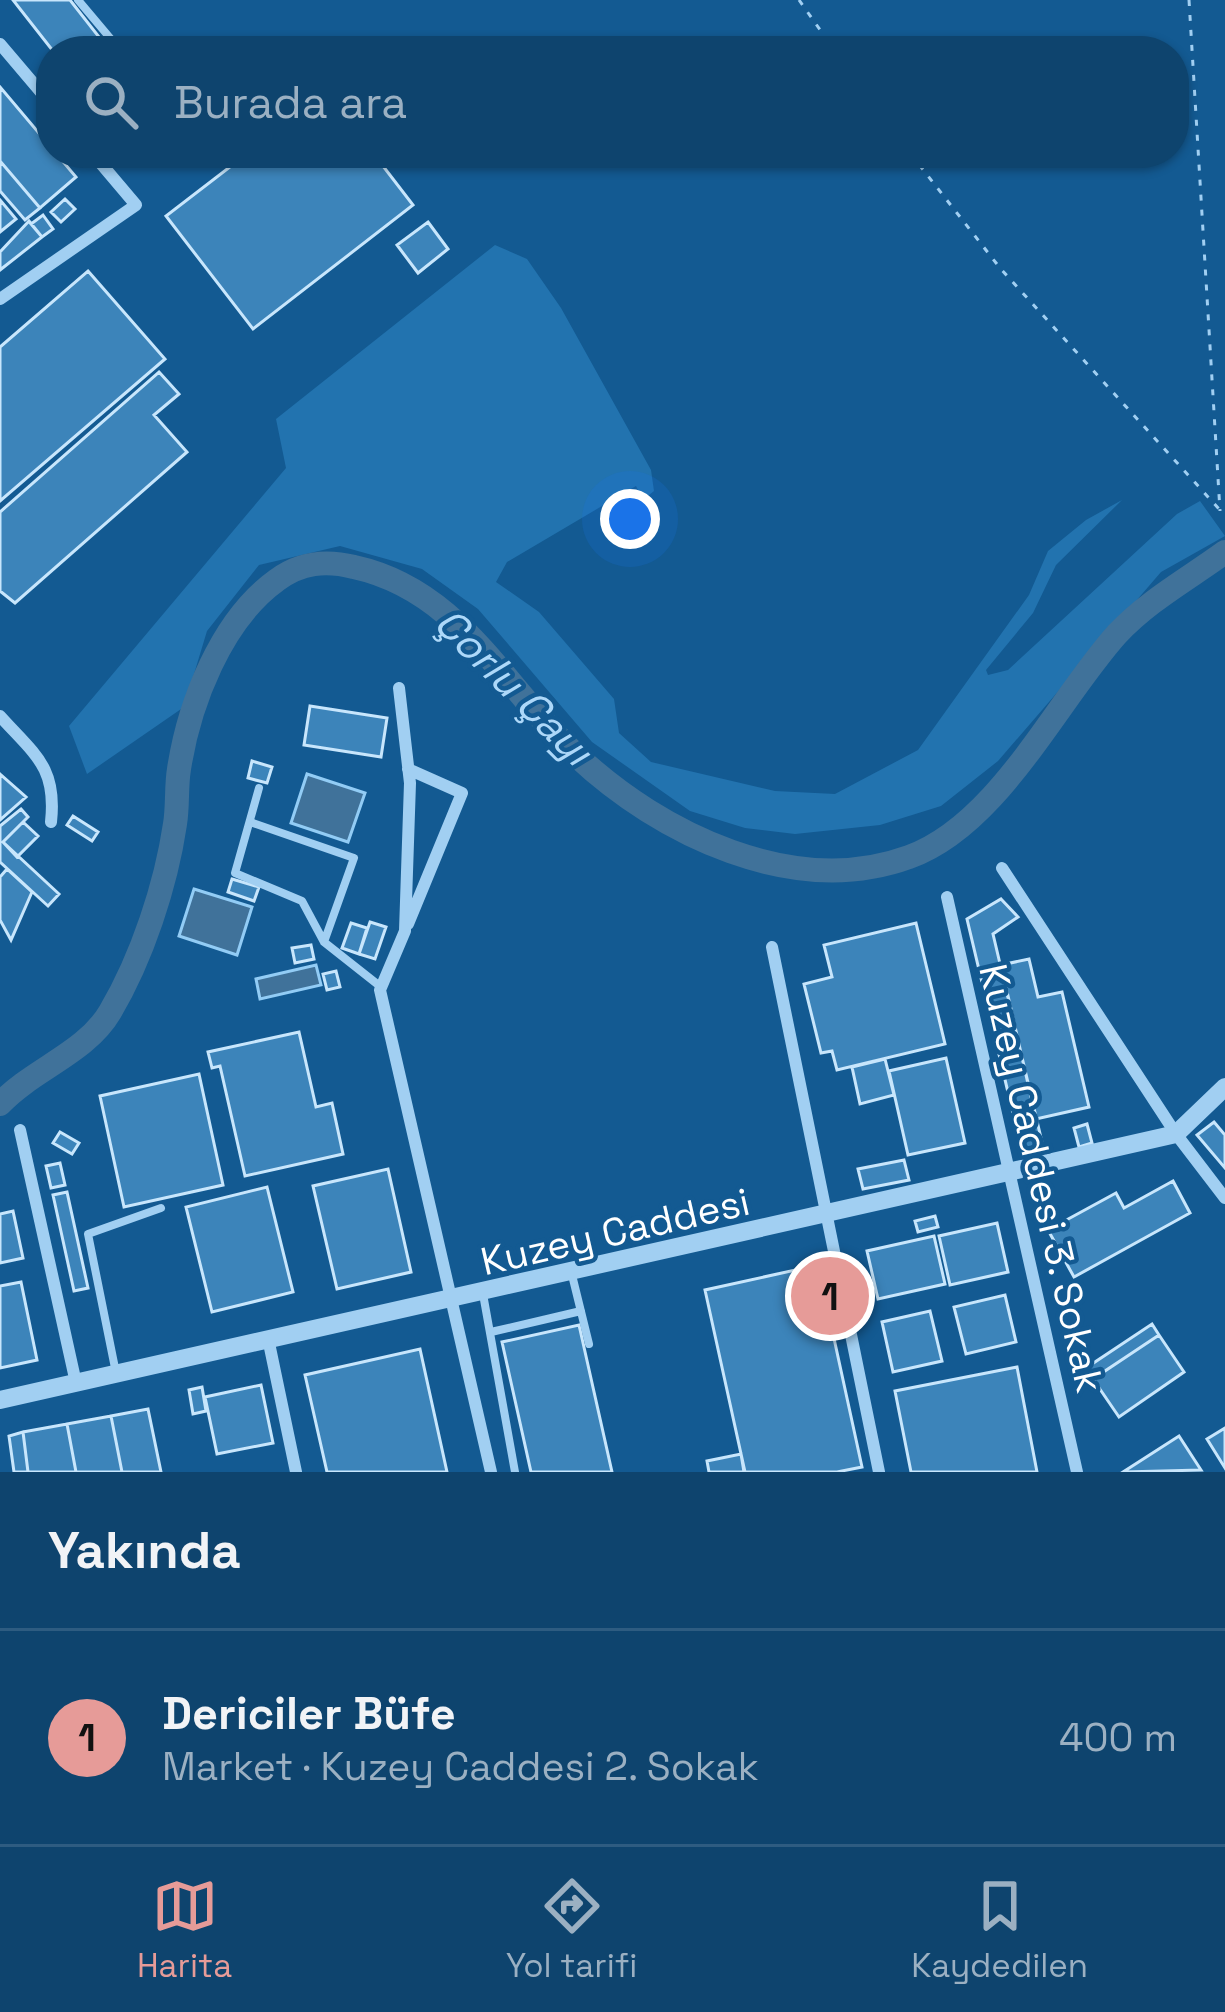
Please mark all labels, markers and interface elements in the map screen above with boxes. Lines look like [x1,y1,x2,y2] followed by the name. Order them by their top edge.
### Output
[36,36,1189,168] search box
[78,69,144,135] icon: search
[174,74,407,131] text: Burada ara
[600,489,660,549] your location
[423,596,605,778] water label: Çorlu Çayı
[968,959,1115,1397] street label: Kuzey Caddesi 3. Sokak
[476,1177,754,1286] street label: Kuzey Caddesi
[791,1251,869,1341] pin: 1
[48,1518,241,1583] text: Yakında
[162,1685,456,1742] text: Dericiler Büfe
[78,1713,96,1762] text: 1
[1059,1713,1177,1762] text: 400 m
[162,1742,759,1791] text: Market · Kuzey Caddesi 2. Sokak
[137,1873,232,1987] tab: Harita
[506,1873,637,1987] tab: Yol tarifi
[911,1873,1088,1987] tab: Kaydedilen

